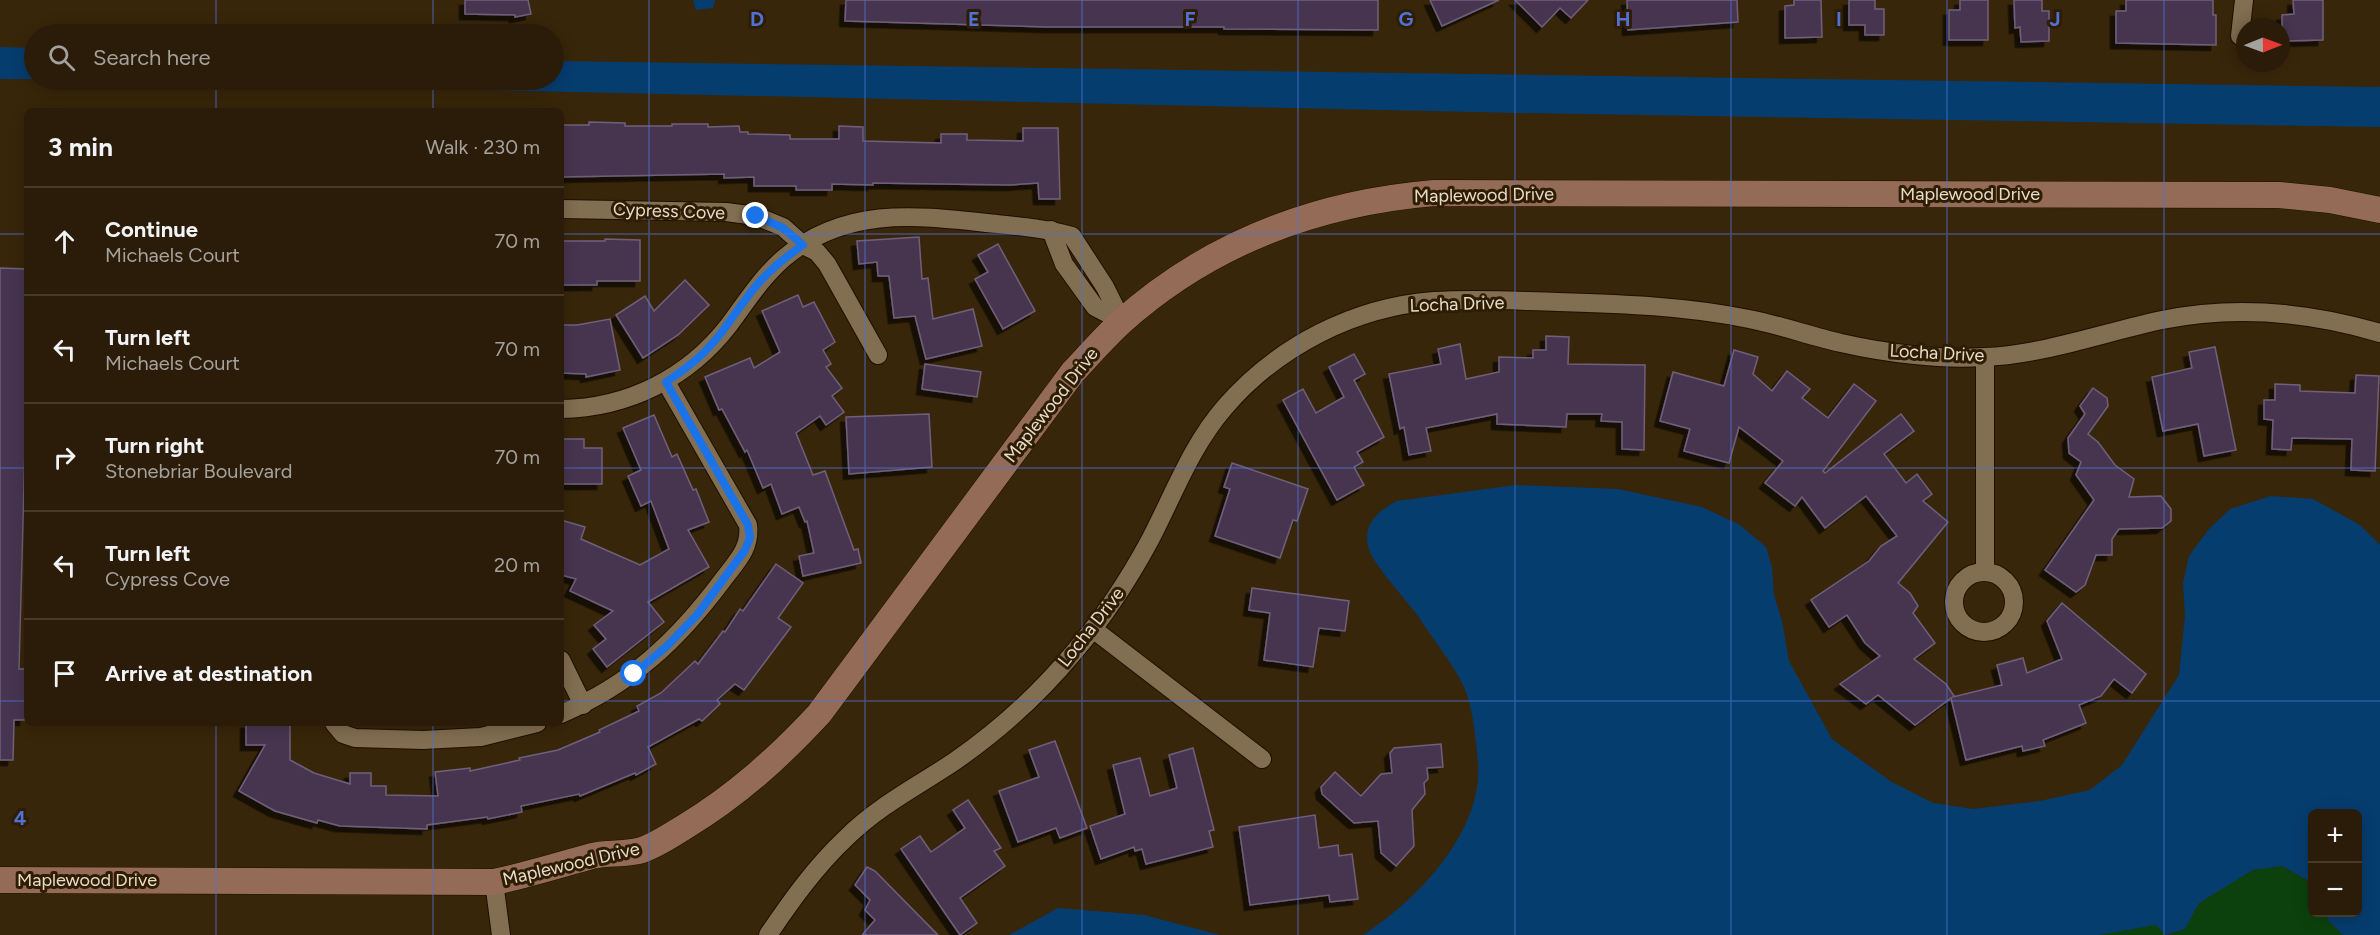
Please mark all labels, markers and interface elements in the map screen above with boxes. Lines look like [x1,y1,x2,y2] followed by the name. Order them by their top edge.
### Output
[750,7,764,31] text: D
[968,7,980,31] text: E
[1184,7,1196,31] text: F
[1399,7,1414,31] text: G
[1616,7,1631,31] text: H
[1836,7,1842,31] text: I
[2049,7,2061,31] text: J
[2236,18,2290,72] north arrow
[24,24,564,90] search box
[45,41,78,74] icon: search
[93,44,211,71] text: Search here
[48,131,113,163] text: 3 min
[426,135,540,159] text: Walk · 230 m
[1414,183,1554,207] street label: Maplewood Drive
[1900,183,2040,205] street label: Maplewood Drive
[612,198,726,224] street label: Cypress Cove
[742,202,768,228] route end
[105,216,198,243] text: Continue
[48,225,81,258] icon: ahead
[494,229,540,253] text: 70 m
[105,243,240,267] text: Michaels Court
[1409,291,1505,317] street label: Locha Drive
[105,324,191,351] text: Turn left
[48,333,81,366] icon: left
[494,337,540,361] text: 70 m
[1889,340,1985,366] street label: Locha Drive
[999,343,1103,467] street label: Maplewood Drive
[105,351,240,375] text: Michaels Court
[105,432,204,459] text: Turn right
[48,441,81,474] icon: right
[494,445,540,469] text: 70 m
[105,459,292,483] text: Stonebriar Boulevard
[105,540,191,567] text: Turn left
[48,549,81,582] icon: left
[494,553,540,577] text: 20 m
[105,567,230,591] text: Cypress Cove
[1053,583,1129,671] street label: Locha Drive
[48,657,81,690] icon: arrive
[105,660,313,687] text: Arrive at destination
[620,660,646,686] route start
[14,806,27,830] text: 4
[2308,809,2362,917] map controls
[2308,809,2362,863] button: +
[500,837,642,890] street label: Maplewood Drive
[2308,863,2362,917] button: −
[17,869,157,891] street label: Maplewood Drive

